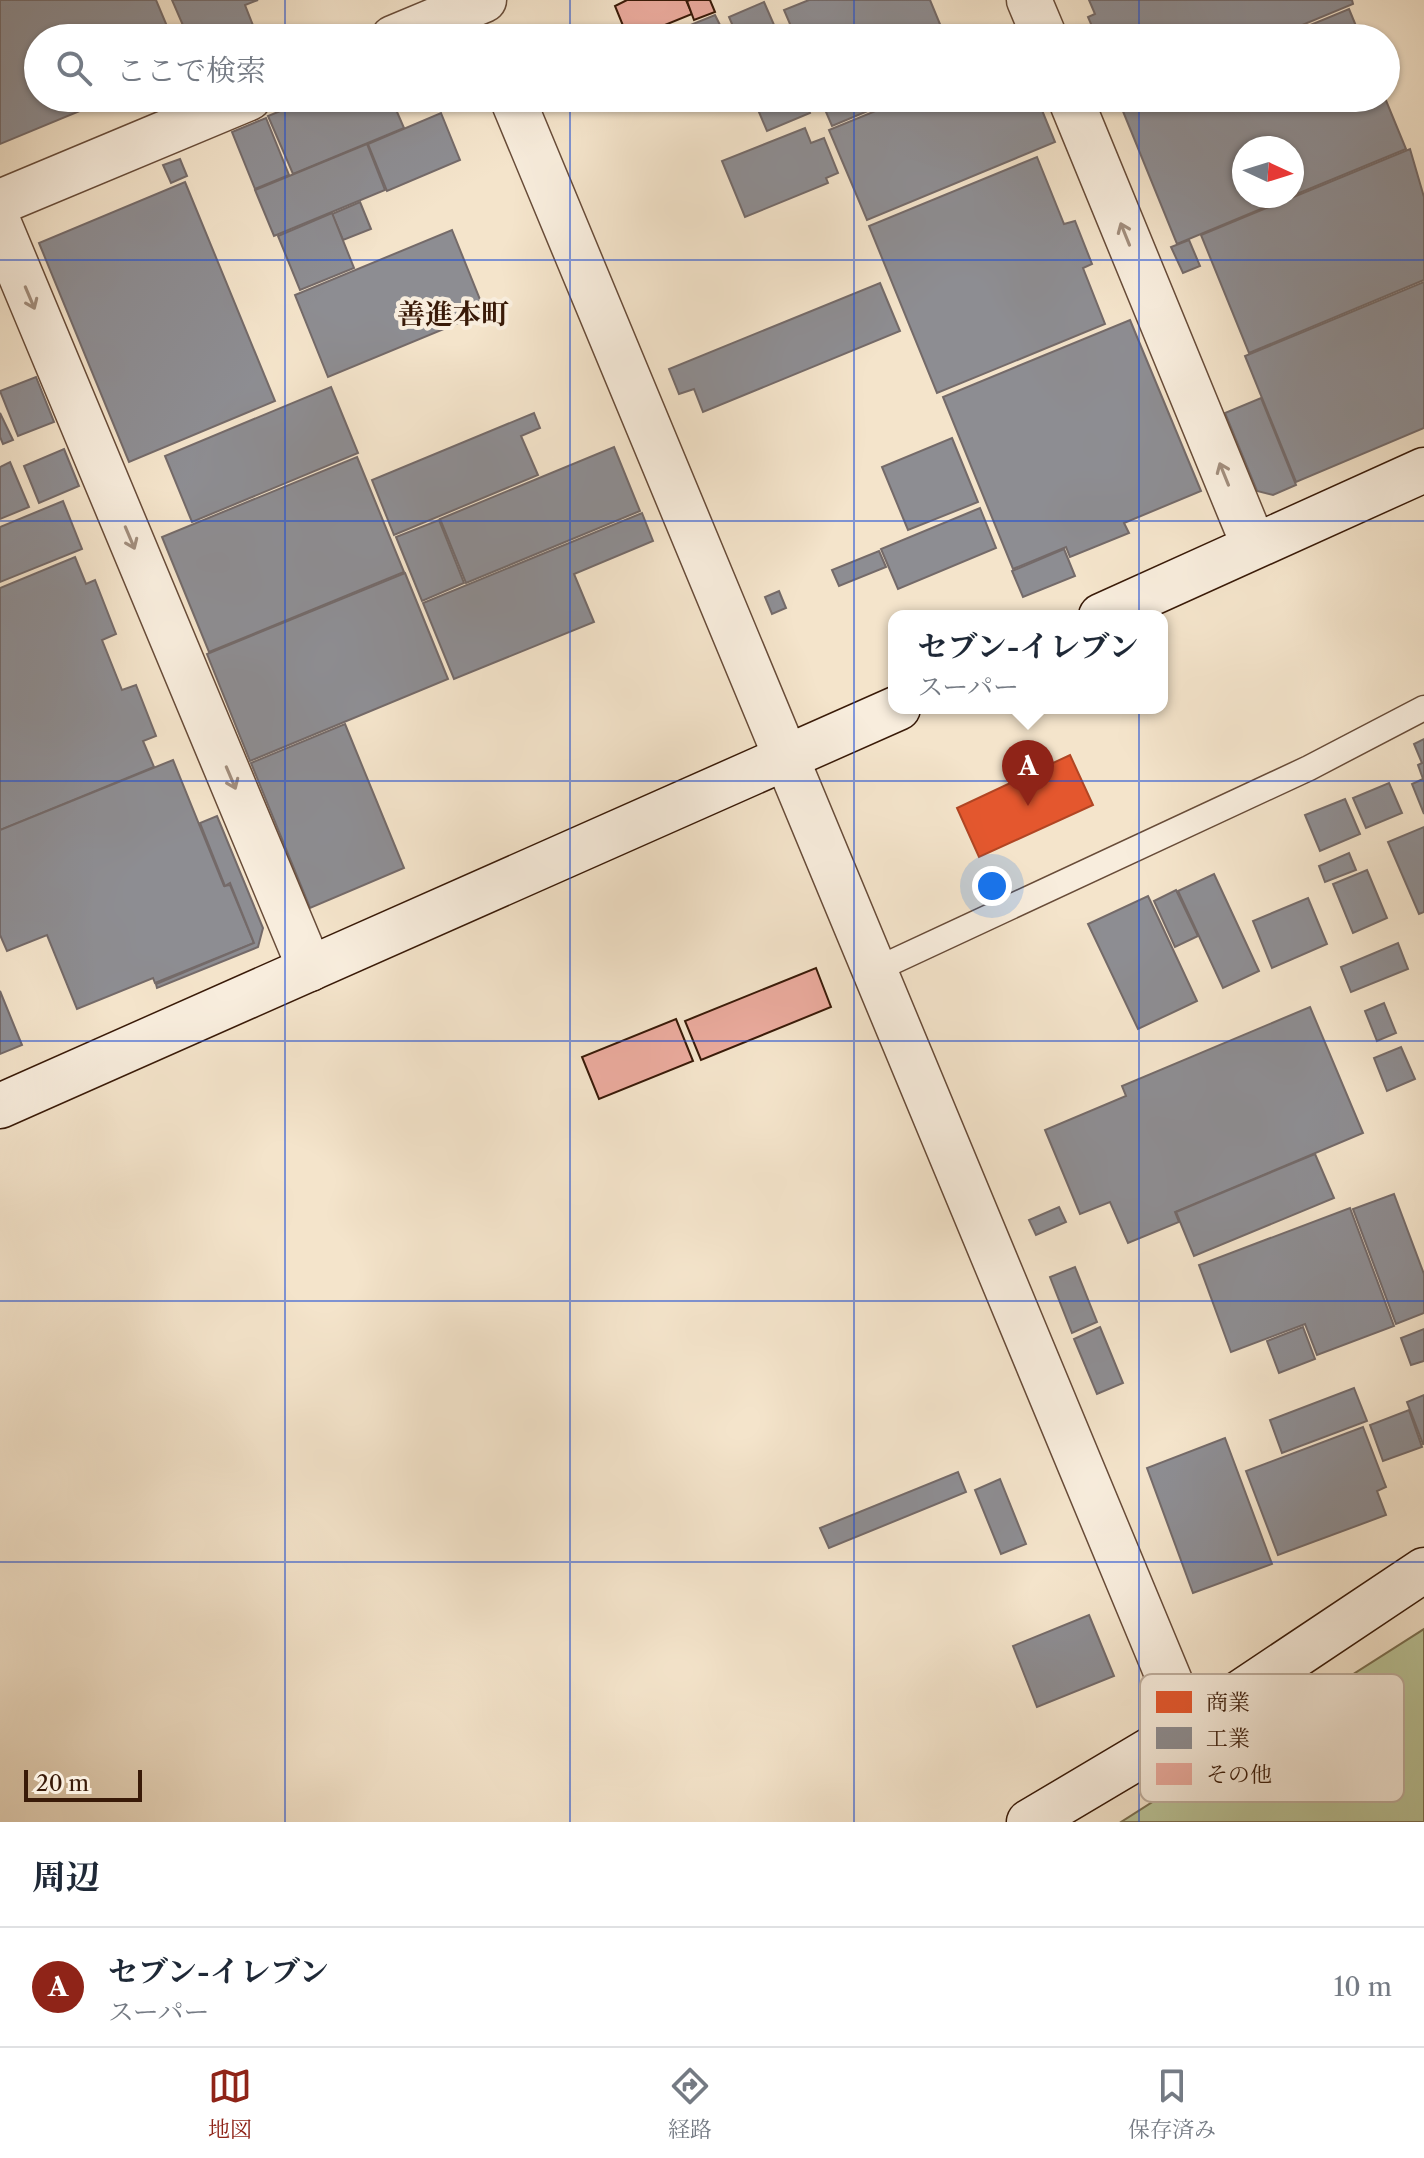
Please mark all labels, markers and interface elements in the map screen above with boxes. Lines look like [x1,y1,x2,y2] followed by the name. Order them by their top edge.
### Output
[24,24,1400,112] search box
[52,46,96,90] icon: search
[116,52,266,89] text: ここで検索
[1232,136,1304,208] north arrow
[1117,222,1132,247] one-way arrow
[24,285,38,310] one-way arrow
[397,297,509,331] district label: 善進本町
[1216,462,1231,487] one-way arrow
[124,525,139,550] one-way arrow
[888,610,1168,714] popup
[918,628,1138,665] text: セブン-イレブン
[918,671,1019,703] text: スーパー
[1002,740,1054,806] pin: A
[224,765,239,790] one-way arrow
[972,866,1012,906] your location
[1140,1674,1404,1802] legend
[1206,1689,1250,1716] text: 商業
[1206,1725,1250,1752] text: 工業
[1206,1761,1272,1788] text: その他
[24,1766,142,1802] scale bar
[36,1770,89,1797] text: 20 m
[32,1856,100,1898] text: 周辺
[108,1953,329,1990] text: セブン-イレブン
[48,1971,68,2003] text: A
[1333,1971,1392,2003] text: 10 m
[108,1996,209,2028] text: スーパー
[208,2064,252,2143] tab: 地図
[668,2064,712,2143] tab: 経路
[1128,2064,1216,2143] tab: 保存済み

